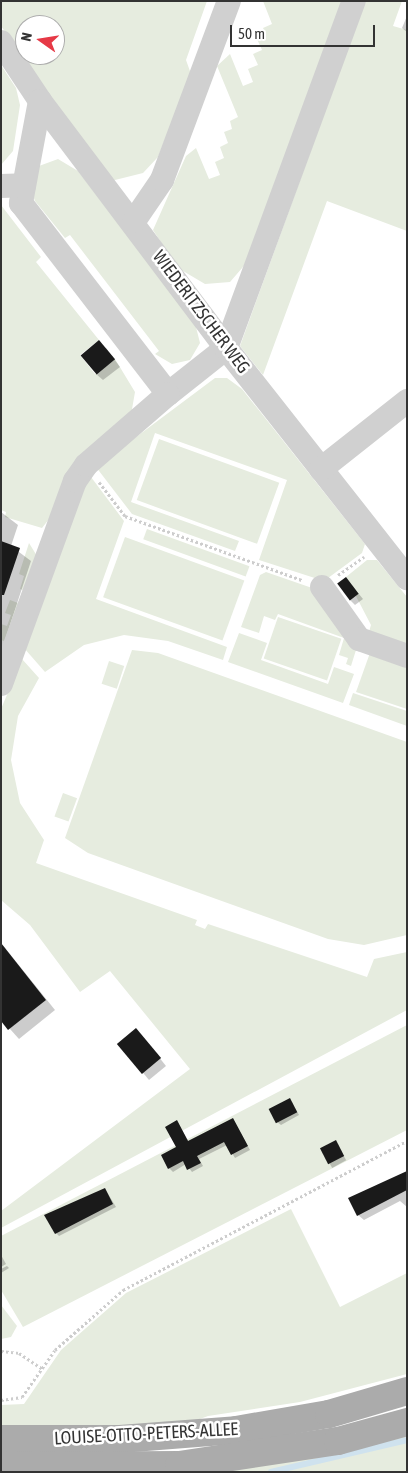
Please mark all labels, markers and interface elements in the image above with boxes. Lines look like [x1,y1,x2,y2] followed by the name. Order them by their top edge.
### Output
[15,15,65,65] north arrow
[233,15,378,47] scale bar
[238,25,265,42] text: 50 m
[18,31,35,43] text: N
[148,246,254,378] street label: WIEDERITZSCHER WEG
[54,1418,238,1450] street label: LOUISE-OTTO-PETERS-ALLEE

